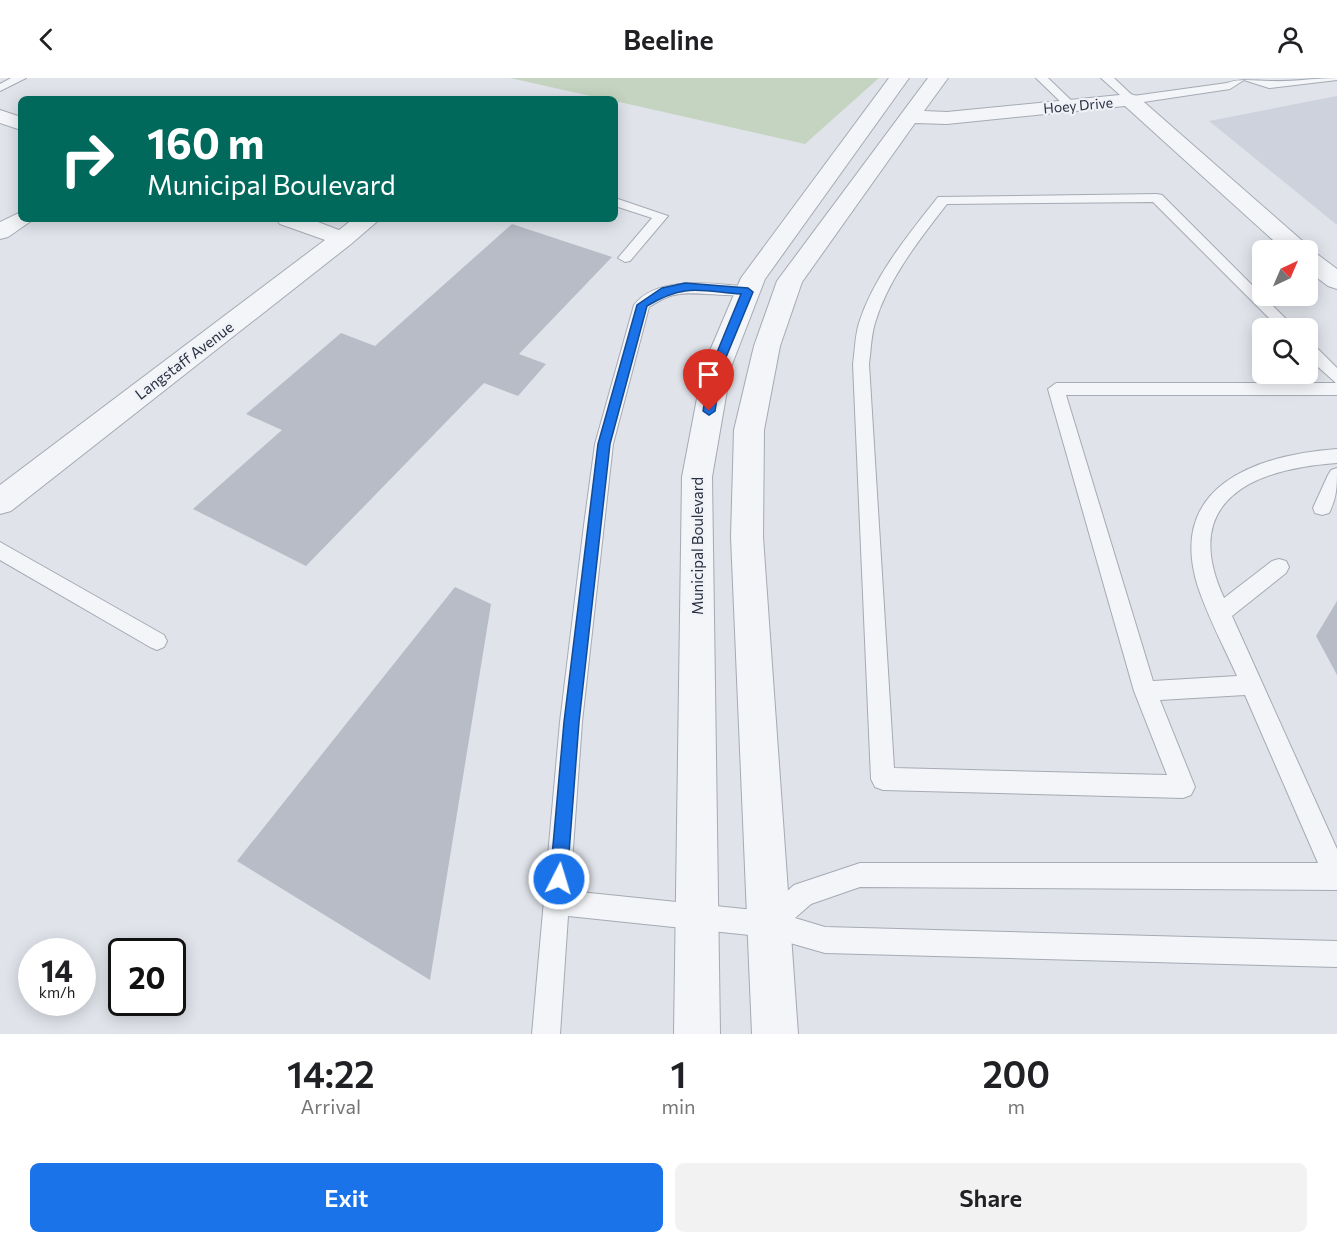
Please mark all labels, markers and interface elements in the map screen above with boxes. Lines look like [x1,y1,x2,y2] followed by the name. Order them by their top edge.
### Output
[30,23,63,56] icon: back
[623,23,714,56] text: Beeline
[1274,23,1307,56] icon: person
[1042,93,1114,117] street label: Hoey Drive
[147,116,265,168] text: 160 m
[48,120,126,198] icon: right
[147,168,396,201] text: Municipal Boulevard
[1252,240,1318,306] north arrow
[1252,240,1318,384] map controls
[131,317,237,403] street label: Langstaff Avenue
[1252,318,1318,384] button: search
[683,349,734,411] pin
[692,358,725,391] icon: arrive
[688,477,706,615] street label: Municipal Boulevard
[527,847,591,911] position arrow
[108,938,186,1016] speed limit sign: 20
[41,951,73,988] text: 14
[39,983,75,1001] text: km/h
[287,1051,375,1095] text: 14:22
[670,1051,687,1095] text: 1
[982,1051,1050,1095] text: 200
[300,1094,361,1118] text: Arrival
[661,1094,696,1118] text: min
[1008,1094,1025,1118] text: m
[30,1163,663,1232] button: Exit
[675,1163,1307,1232] button: Share

